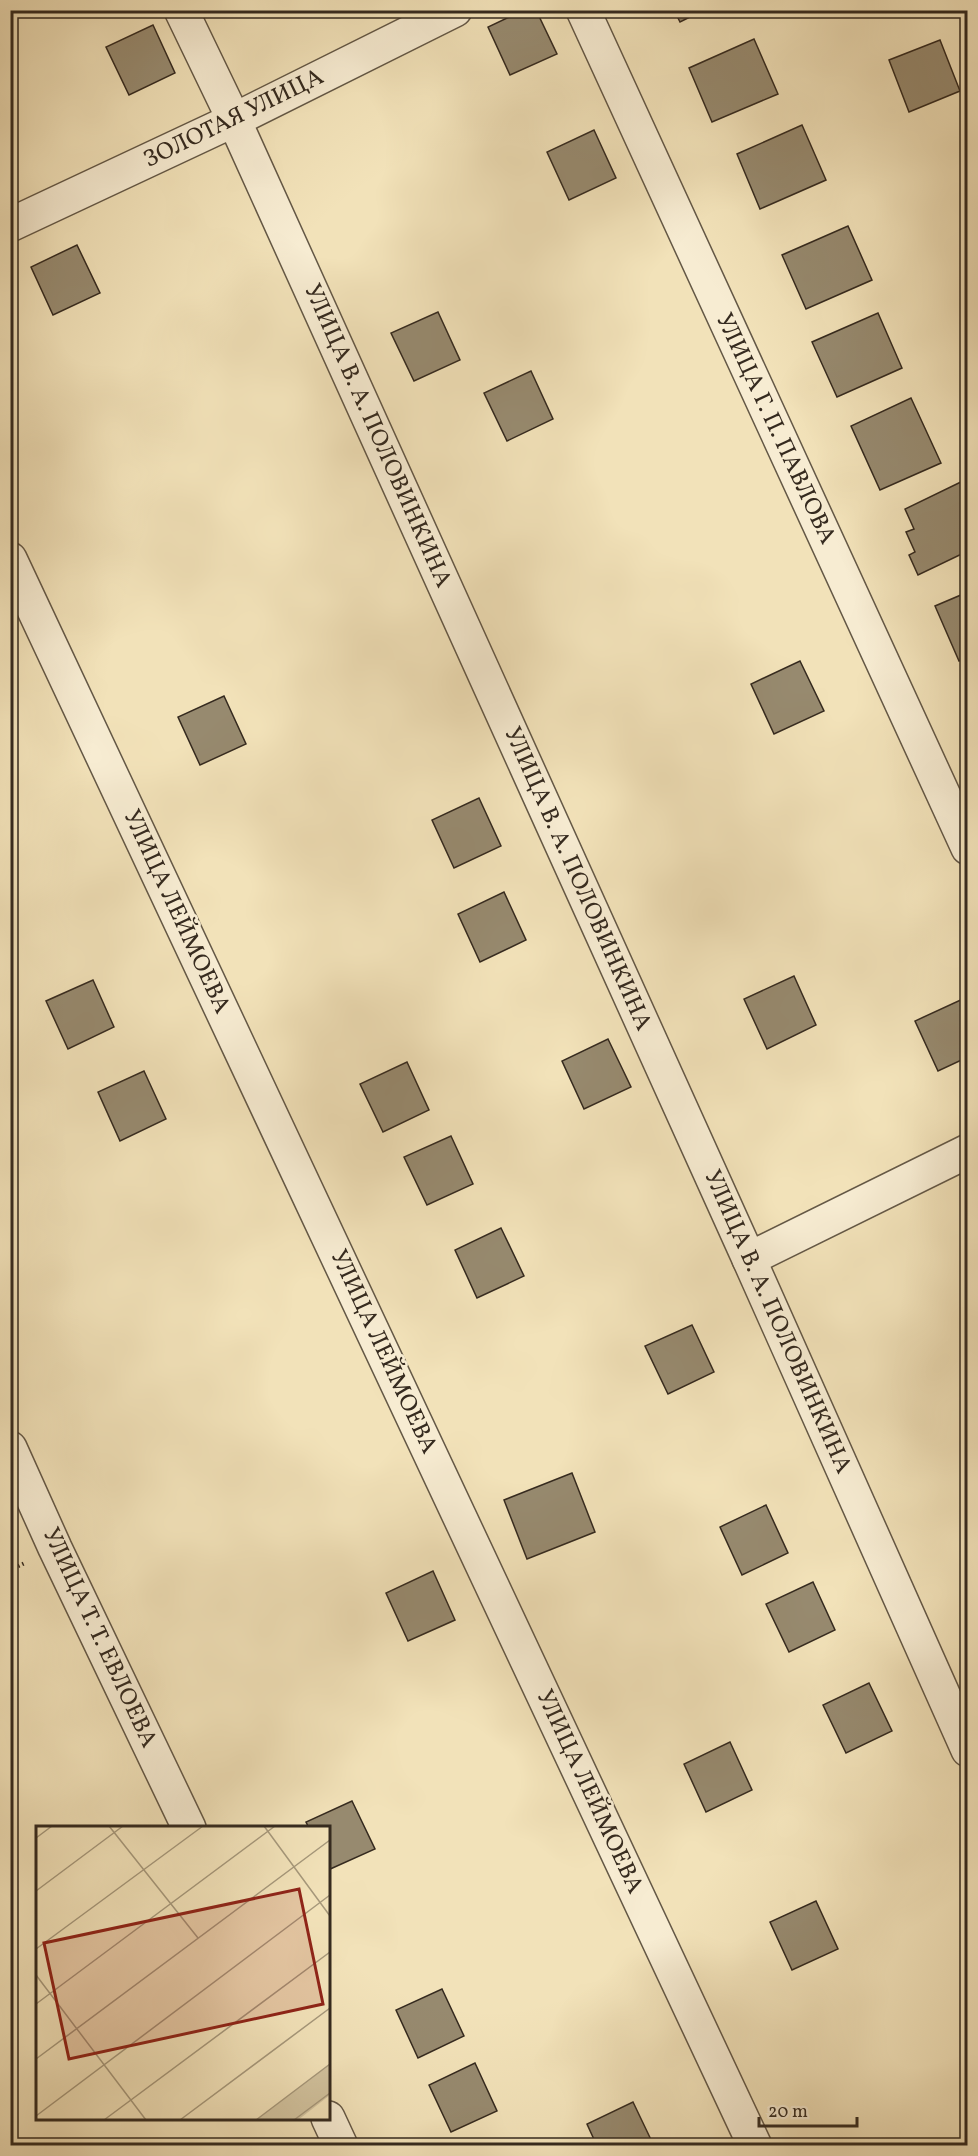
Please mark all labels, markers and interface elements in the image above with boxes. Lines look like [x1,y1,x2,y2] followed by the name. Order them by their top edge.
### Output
[138,61,330,177] street label: ЗОЛОТАЯ УЛИЦА
[294,279,460,594] street label: УЛИЦА В. А. ПОЛОВИНКИНА
[706,308,844,550] street label: УЛИЦА Г. П. ПАВЛОВА
[494,722,660,1037] street label: УЛИЦА В. А. ПОЛОВИНКИНА
[114,804,238,1020] street label: УЛИЦА ЛЕЙМОЕВА
[694,1165,860,1480] street label: УЛИЦА В. А. ПОЛОВИНКИНА
[321,1244,445,1460] street label: УЛИЦА ЛЕЙМОЕВА
[33,1522,165,1754] street label: УЛИЦА Т. Т. ЕВЛОЕВА
[527,1684,651,1900] street label: УЛИЦА ЛЕЙМОЕВА
[36,1826,330,2120] inset map
[759,2090,856,2128] scale bar
[768,2100,808,2125] text: 20 m

